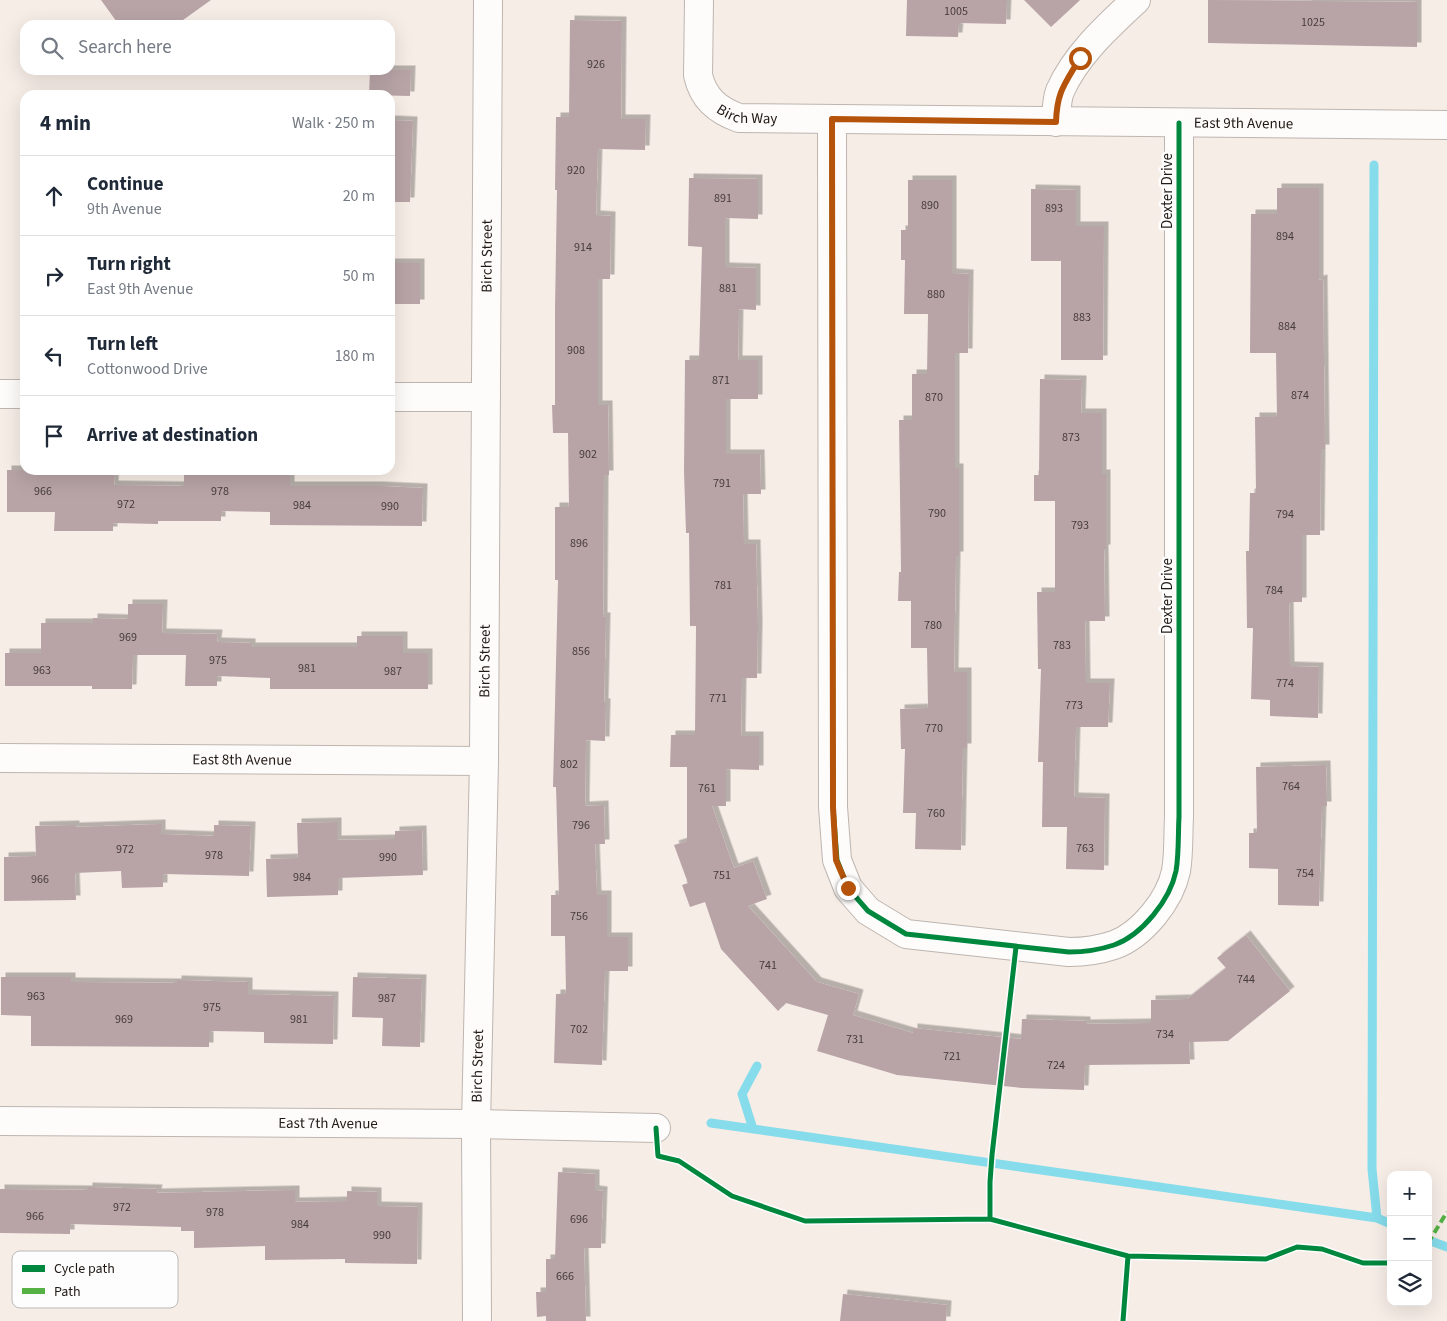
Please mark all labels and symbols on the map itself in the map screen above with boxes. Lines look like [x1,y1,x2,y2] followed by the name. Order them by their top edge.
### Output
[944,3,968,20] house number: 1005
[1301,14,1325,31] house number: 1025
[1069,47,1092,70] route start
[587,56,605,73] house number: 926
[713,99,778,129] street label: Birch Way
[1194,112,1293,134] street label: East 9th Avenue
[1157,153,1178,229] street label: Dexter Drive
[567,162,585,179] house number: 920
[714,190,732,207] house number: 891
[921,197,939,214] house number: 890
[1045,200,1063,217] house number: 893
[476,219,497,293] street label: Birch Street
[1276,228,1294,245] house number: 894
[574,239,592,256] house number: 914
[719,280,737,297] house number: 881
[927,286,945,303] house number: 880
[1073,309,1091,326] house number: 883
[1278,318,1296,335] house number: 884
[567,342,585,359] house number: 908
[712,372,730,389] house number: 871
[1291,387,1309,404] house number: 874
[925,389,943,406] house number: 870
[1062,429,1080,446] house number: 873
[579,446,597,463] house number: 902
[713,475,731,492] house number: 791
[34,483,52,500] house number: 966
[211,483,229,500] house number: 978
[117,496,135,513] house number: 972
[293,497,311,514] house number: 984
[381,498,399,515] house number: 990
[928,505,946,522] house number: 790
[1276,506,1294,523] house number: 794
[1071,517,1089,534] house number: 793
[570,535,588,552] house number: 896
[1157,558,1178,634] street label: Dexter Drive
[714,577,732,594] house number: 781
[1265,582,1283,599] house number: 784
[924,617,942,634] house number: 780
[474,624,495,698] street label: Birch Street
[119,629,137,646] house number: 969
[1053,637,1071,654] house number: 783
[572,643,590,660] house number: 856
[209,652,227,669] house number: 975
[298,660,316,677] house number: 981
[33,662,51,679] house number: 963
[384,663,402,680] house number: 987
[1276,675,1294,692] house number: 774
[709,690,727,707] house number: 771
[1065,697,1083,714] house number: 773
[925,720,943,737] house number: 770
[192,749,292,770] street label: East 8th Avenue
[560,756,578,773] house number: 802
[1282,778,1300,795] house number: 764
[698,780,716,797] house number: 761
[927,805,945,822] house number: 760
[572,817,590,834] house number: 796
[1076,840,1094,857] house number: 763
[116,841,134,858] house number: 972
[205,847,223,864] house number: 978
[379,849,397,866] house number: 990
[1296,865,1314,882] house number: 754
[713,867,731,884] house number: 751
[293,869,311,886] house number: 984
[31,871,49,888] house number: 966
[837,877,860,900] route end
[570,908,588,925] house number: 756
[759,957,777,974] house number: 741
[1237,971,1255,988] house number: 744
[27,988,45,1005] house number: 963
[378,990,396,1007] house number: 987
[203,999,221,1016] house number: 975
[115,1011,133,1028] house number: 969
[290,1011,308,1028] house number: 981
[570,1021,588,1038] house number: 702
[1156,1026,1174,1043] house number: 734
[466,1029,489,1103] street label: Birch Street
[846,1031,864,1048] house number: 731
[943,1048,961,1065] house number: 721
[1047,1057,1065,1074] house number: 724
[278,1112,378,1134] street label: East 7th Avenue
[113,1199,131,1216] house number: 972
[206,1204,224,1221] house number: 978
[26,1208,44,1225] house number: 966
[570,1211,588,1228] house number: 696
[291,1216,309,1233] house number: 984
[373,1227,391,1244] house number: 990
[12,1251,178,1308] legend
[54,1259,115,1279] text: Cycle path
[556,1268,574,1285] house number: 666
[54,1282,81,1302] text: Path

